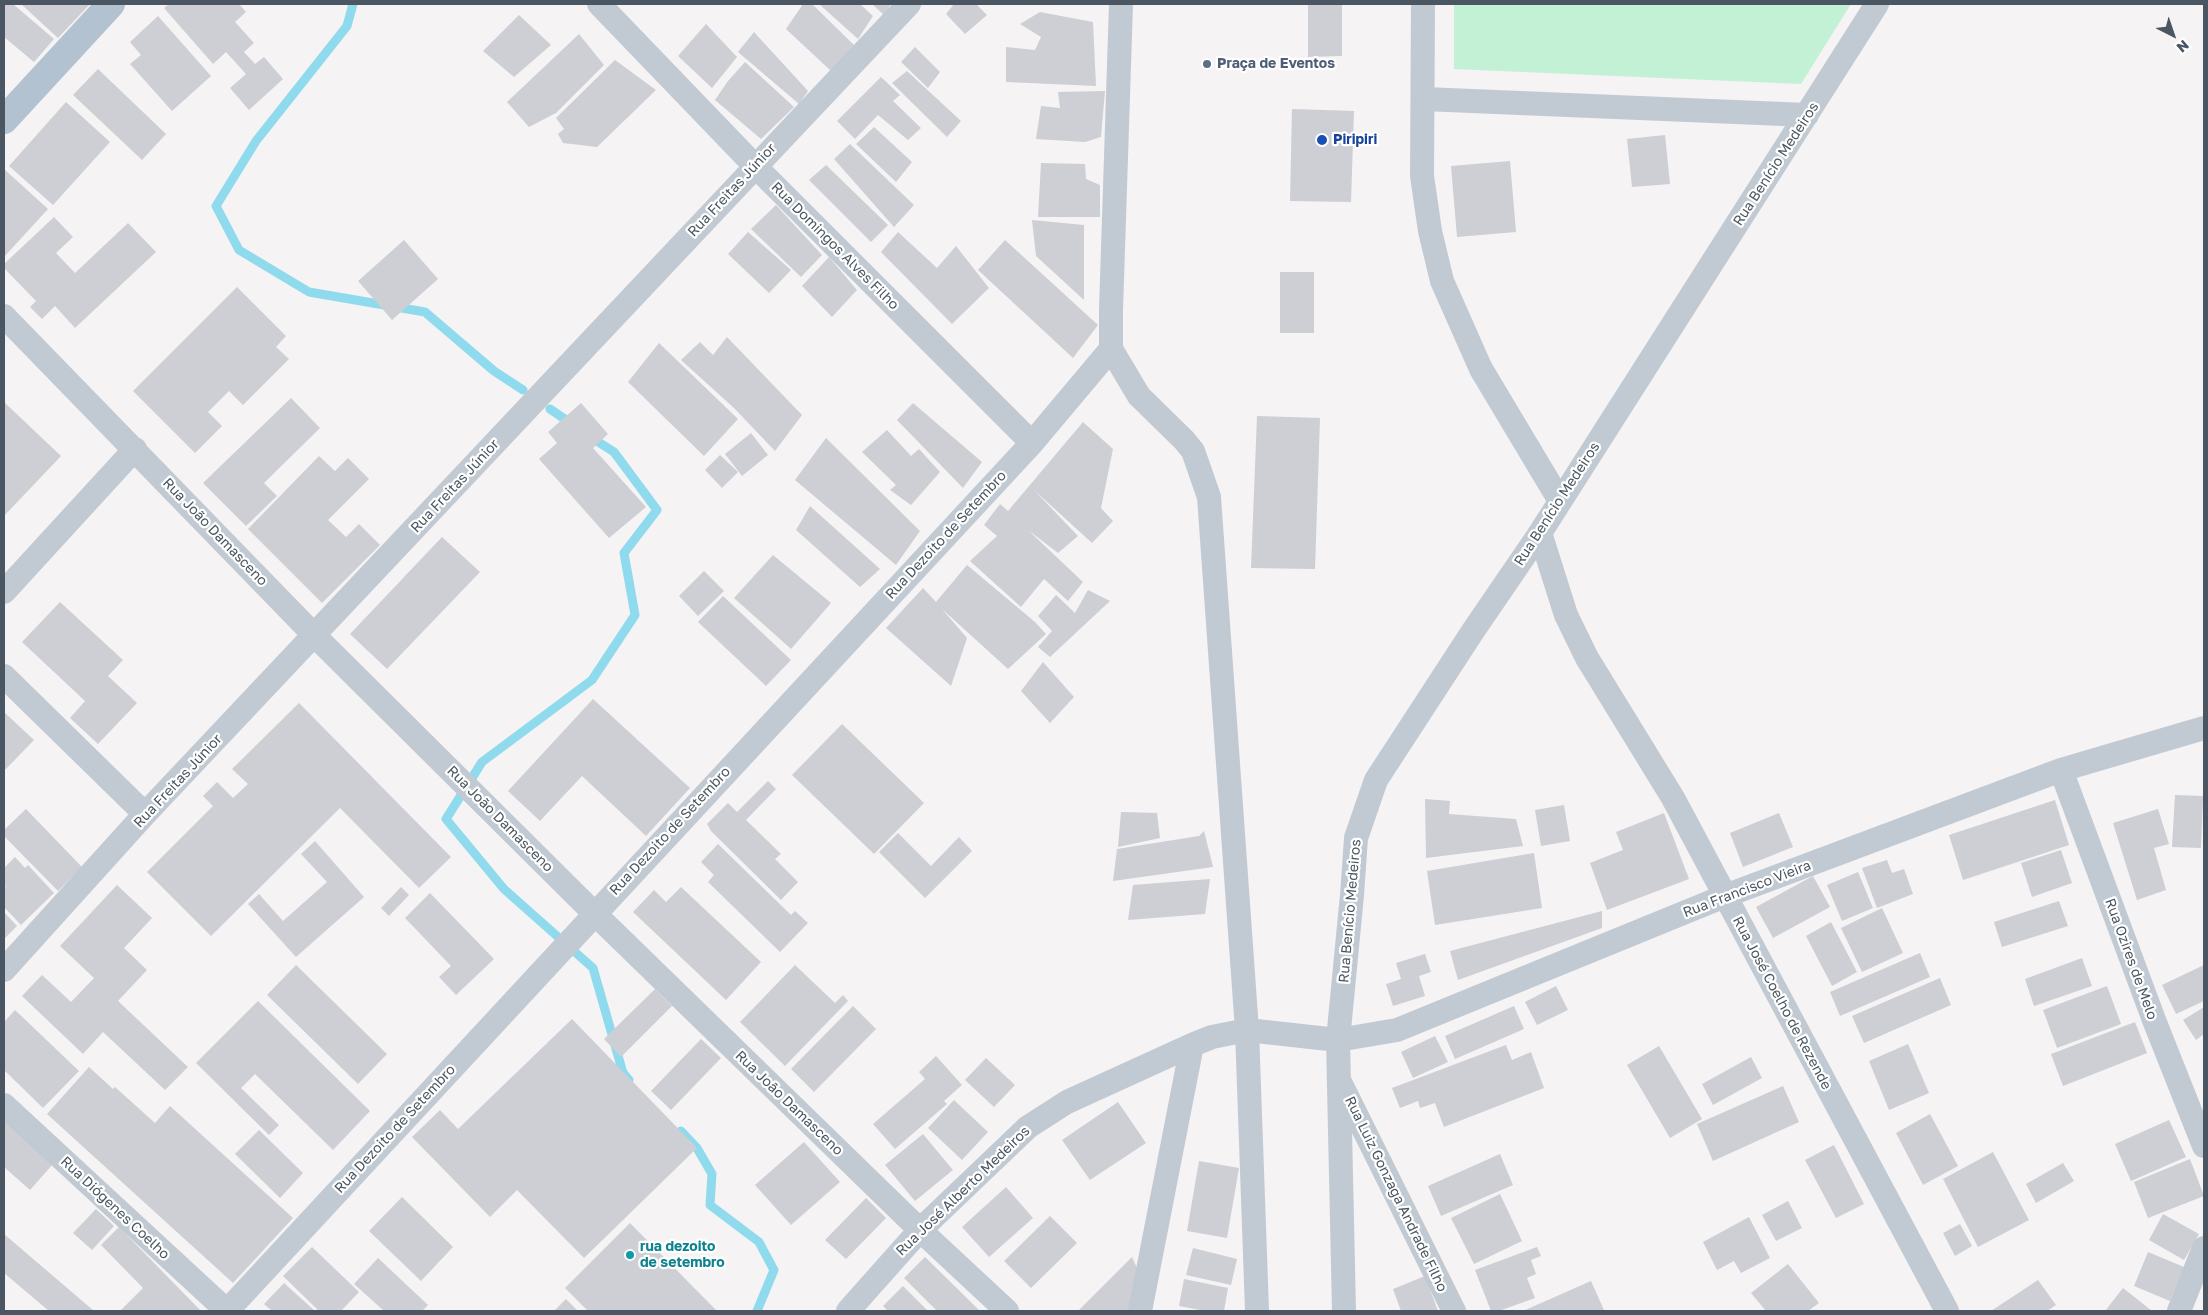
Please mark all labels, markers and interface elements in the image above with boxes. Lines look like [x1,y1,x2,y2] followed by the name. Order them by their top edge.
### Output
[2148,10,2198,60] north arrow
[2174,37,2193,57] text: N
[1217,56,1335,72] place label: Praça de Eventos
[1201,58,1213,70] marker: Praça de Eventos
[1730,99,1822,229] street label: Rua Benício Medeiros
[1333,132,1377,148] place label: Piripiri
[1315,133,1329,147] marker: Piripiri
[684,140,780,240] street label: Rua Freitas Júnior
[768,179,902,313] street label: Rua Domingos Alves Filho
[407,436,503,536] street label: Rua Freitas Júnior
[1511,439,1603,569] street label: Rua Benício Medeiros
[882,467,1010,603] street label: Rua Dezoito de Setembro
[159,475,271,589] street label: Rua João Damasceno
[130,731,226,831] street label: Rua Freitas Júnior
[443,762,557,876] street label: Rua João Damasceno
[606,763,734,899] street label: Rua Dezoito de Setembro
[1335,839,1365,983] street label: Rua Benício Medeiros
[1681,857,1813,921] street label: Rua Francisco Vieira
[2101,896,2161,1022] street label: Rua Ozires de Melo
[1729,914,1835,1092] street label: Rua José Coelho de Rezende
[732,1047,846,1159] street label: Rua João Damasceno
[331,1061,459,1197] street label: Rua Dezoito de Setembro
[1341,1094,1451,1294] street label: Rua Luiz Gonzaga Andrade Filho
[893,1123,1033,1259] street label: Rua José Alberto Medeiros
[57,1153,173,1263] street label: Rua Diógenes Coelho
[640,1239,725,1272] place label: rua dezoito de setembro
[624,1249,636,1261] marker: rua dezoito de setembro

